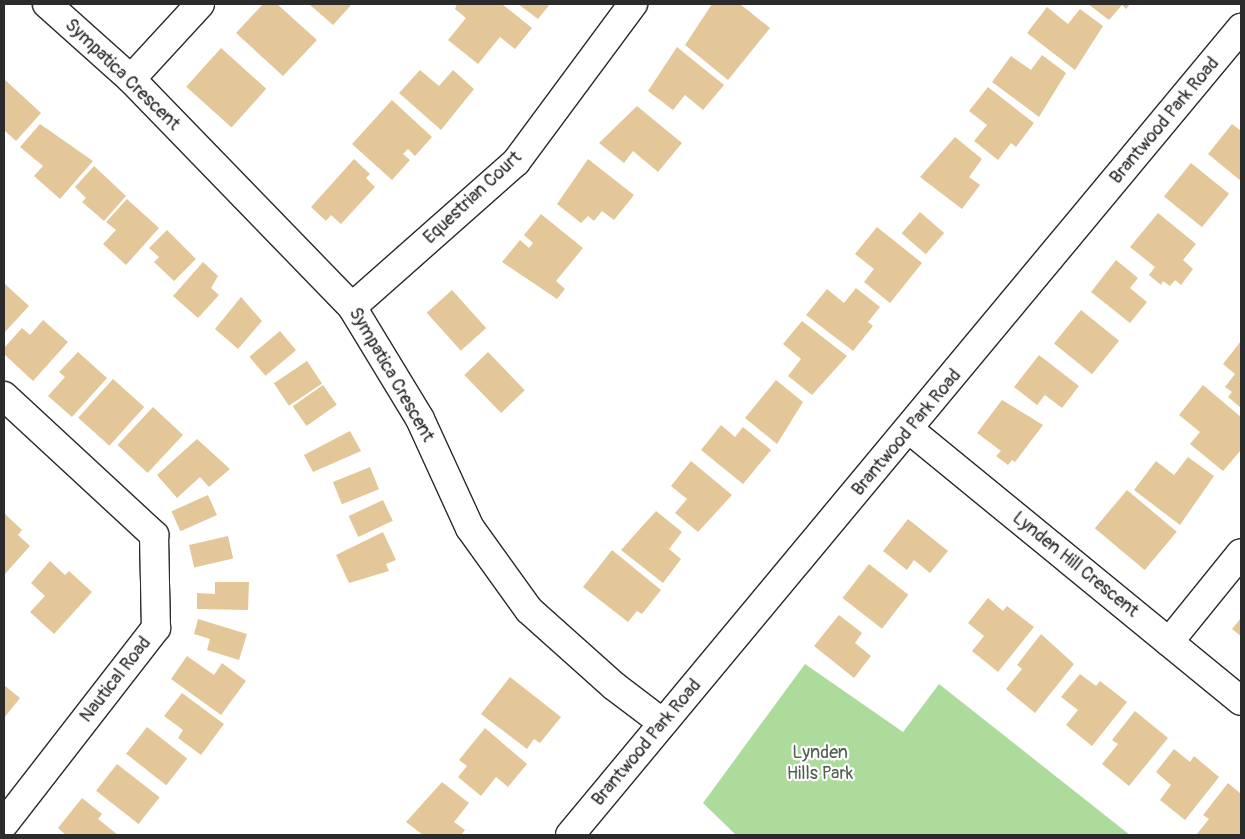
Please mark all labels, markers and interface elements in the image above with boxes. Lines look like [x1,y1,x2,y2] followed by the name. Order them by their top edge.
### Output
[60,15,184,135] street label: Sympatica Crescent
[1106,53,1224,189] street label: Brantwood Park Road
[420,147,526,249] street label: Equestrian Court
[344,304,438,446] street label: Sympatica Crescent
[848,365,966,501] street label: Brantwood Park Road
[1008,508,1142,622] street label: Lynden Hill Crescent
[76,633,156,727] street label: Nautical Road
[588,675,706,811] street label: Brantwood Park Road
[787,743,853,786] park label: Lynden Hills Park

